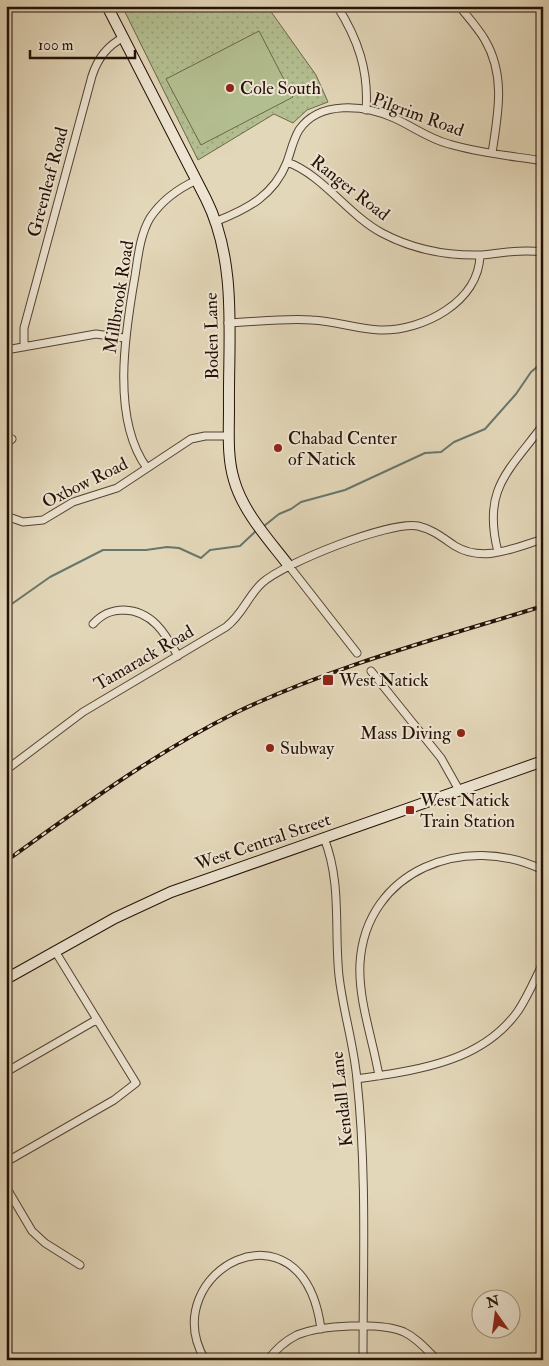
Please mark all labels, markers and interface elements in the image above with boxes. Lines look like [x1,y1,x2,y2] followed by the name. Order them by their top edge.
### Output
[30,28,135,60] scale bar
[38,36,74,55] text: 100 m
[240,77,321,100] place label: Cole South
[224,82,236,94] marker: Cole South
[369,88,467,142] street label: Pilgrim Road
[22,124,74,239] street label: Greenleaf Road
[306,150,394,226] street label: Ranger Road
[99,239,139,355] street label: Millbrook Road
[200,292,224,380] street label: Boden Lane
[288,427,397,471] place label: Chabad Center of Natick
[272,442,284,454] marker: Chabad Center of Natick
[38,452,132,514] street label: Oxbow Road
[90,620,198,696] street label: Tamarack Road
[338,669,429,692] place label: West Natick
[321,673,335,687] marker: West Natick
[360,722,452,745] place label: Mass Diving
[455,727,467,739] marker: Mass Diving
[280,737,335,760] place label: Subway
[264,742,276,754] marker: Subway
[419,789,515,833] place label: West Natick Train Station
[404,804,416,816] marker: West Natick Train Station
[191,808,334,876] street label: West Central Street
[326,1050,358,1148] street label: Kendall Lane
[472,1288,522,1338] north arrow
[484,1292,502,1312] text: N

